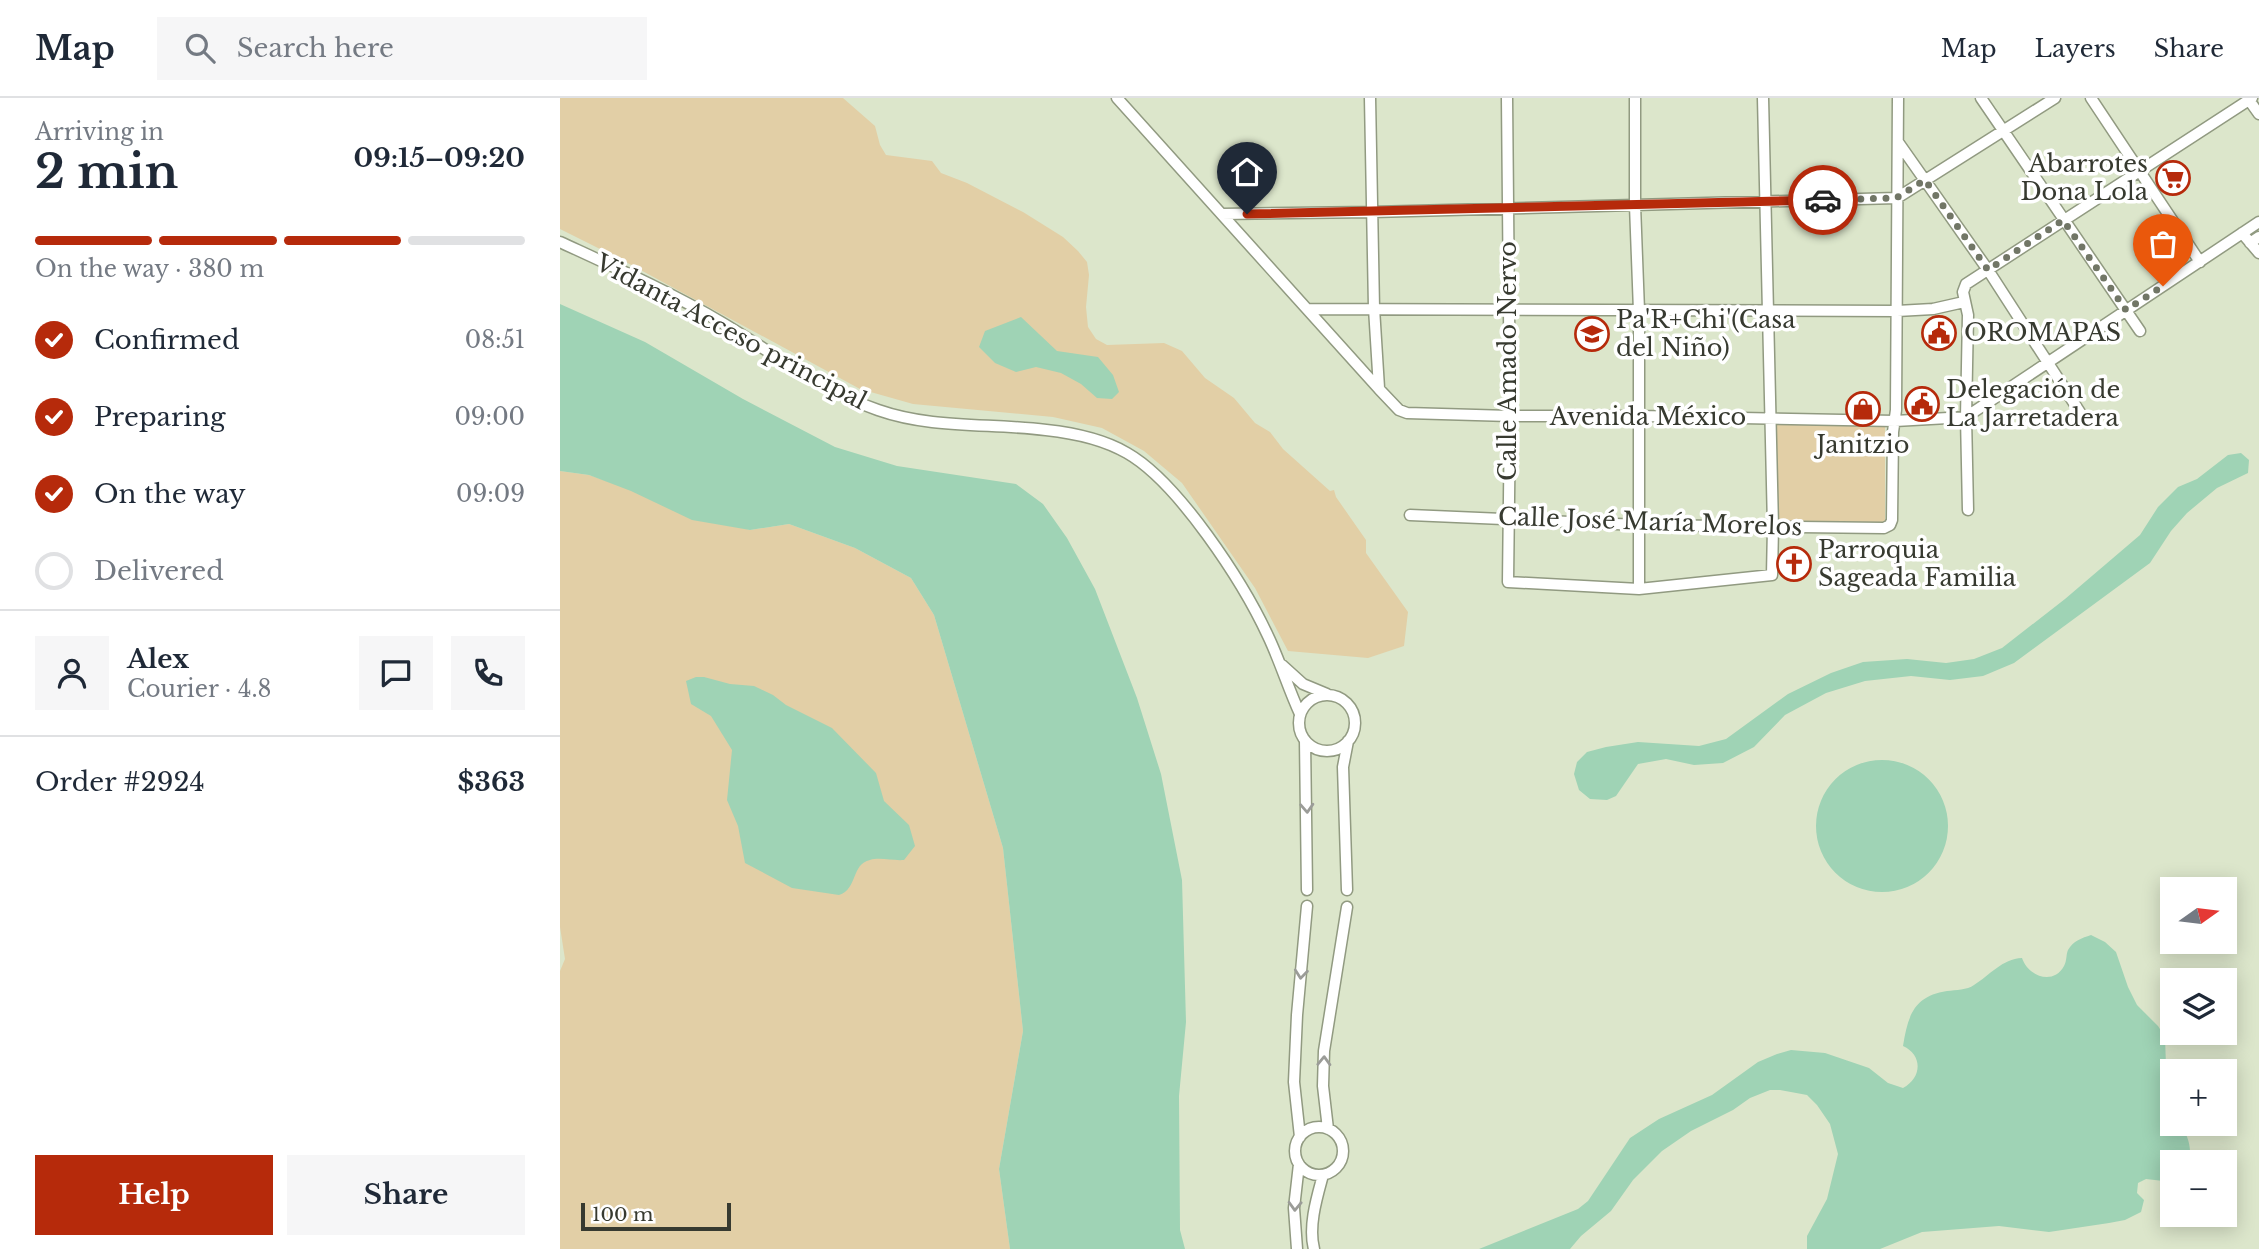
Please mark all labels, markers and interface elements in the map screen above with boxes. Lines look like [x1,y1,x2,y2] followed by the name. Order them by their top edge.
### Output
[157,17,647,80] search box
[35,28,115,69] text: Map
[181,29,219,67] icon: search
[237,32,394,64] text: Search here
[1941,34,1997,63] text: Map
[2035,34,2116,63] text: Layers
[2154,34,2224,63] text: Share
[35,118,164,146] text: Arriving in
[354,142,525,174] text: 09:15–09:20
[1217,142,1277,214] pin
[35,143,178,200] text: 2 min
[2020,149,2149,206] place label: Abarrotes Dona Lola
[1228,153,1266,191] icon: home
[2154,159,2192,197] supermarket icon: Abarrotes Dona Lola
[1788,165,1858,235] courier
[1804,181,1842,219] icon: car
[2133,214,2193,286] pin
[2144,225,2182,263] icon: bag
[1493,241,1522,481] street label: Calle Amado Nervo
[590,247,872,416] street label: Vidanta Acceso principal
[35,255,264,283] text: On the way · 380 m
[1616,305,1796,362] place label: Pa'R+Chi'(Casa del Niño)
[1920,314,1958,352] public building icon: OROMAPAS
[1573,315,1611,353] school or university icon: Pa'R+Chi'(Casa del Niño)
[1964,318,2121,347] place label: OROMAPAS
[35,321,73,359] icon: check
[94,324,239,356] text: Confirmed
[465,326,525,354] text: 08:51
[1946,375,2120,432] place label: Delegación de La Jarretadera
[1903,385,1941,423] public building icon: Delegación de La Jarretadera
[1844,390,1882,428] shop icon: Janitzio
[35,398,73,436] icon: check
[94,401,226,433] text: Preparing
[1549,402,1746,431] street label: Avenida México
[454,403,525,431] text: 09:00
[1814,430,1910,459] place label: Janitzio
[35,475,73,513] icon: check
[94,478,246,510] text: On the way
[456,480,525,508] text: 09:09
[1497,502,1803,541] street label: Calle José María Morelos
[1818,535,2017,592] place label: Parroquia Sageada Familia
[1775,545,1813,583] church icon: Parroquia Sageada Familia
[94,555,224,587] text: Delivered
[35,636,109,710] button: person
[359,636,433,710] button: chat
[451,636,525,710] button: phone
[127,643,189,675] text: Alex
[127,675,272,703] text: Courier · 4.8
[35,766,205,798] text: Order #2924
[458,766,525,798] text: $363
[1299,803,1314,814] one-way arrow
[2160,877,2236,954] north arrow
[2160,877,2237,1227] map controls
[1294,968,1309,980] one-way arrow
[2160,968,2237,1045] button: layers
[1316,1055,1331,1066] one-way arrow
[2160,1059,2237,1136] button: +
[2160,1150,2237,1227] button: −
[35,1155,273,1235] button: Help
[287,1155,525,1235] button: Share
[581,1200,732,1232] scale bar
[1287,1201,1302,1212] one-way arrow
[592,1203,653,1226] text: 100 m

